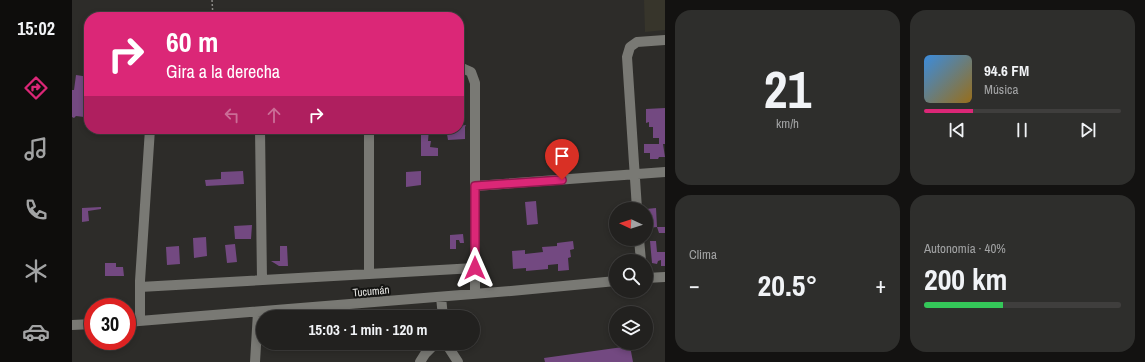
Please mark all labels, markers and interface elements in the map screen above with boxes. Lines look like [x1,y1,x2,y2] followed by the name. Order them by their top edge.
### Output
[17,16,55,41] text: 15:02
[166,23,218,61] text: 60 m
[100,28,152,80] icon: right
[764,54,811,124] text: 21
[166,59,280,84] text: Gira a la derecha
[984,60,1029,81] text: 94.6 FM
[22,74,50,102] icon: directions
[984,81,1018,98] text: Música
[221,104,243,126] icon: left
[263,104,285,126] icon: ahead
[305,104,327,126] icon: right
[776,115,799,132] text: km/h
[946,119,968,141] icon: previous
[1011,119,1033,141] icon: pause
[1077,119,1099,141] icon: next
[22,135,50,163] icon: music
[545,139,579,180] pin
[551,145,573,167] icon: arrive
[22,196,50,224] icon: phone
[609,202,653,246] north arrow
[609,202,653,350] map controls
[924,240,1006,257] text: Autonomía · 40%
[689,246,717,263] text: Clima
[454,247,496,289] position arrow
[609,254,653,298] button: search
[22,257,50,285] icon: climate
[924,259,1007,299] text: 200 km
[758,265,817,305] text: 20.5°
[689,270,700,300] text: −
[875,270,886,300] text: +
[352,282,390,300] street label: Tucumán
[84,298,136,350] speed limit sign: 30
[609,306,653,350] button: layers
[22,318,50,346] icon: car
[309,319,427,340] text: 15:03 · 1 min · 120 m

